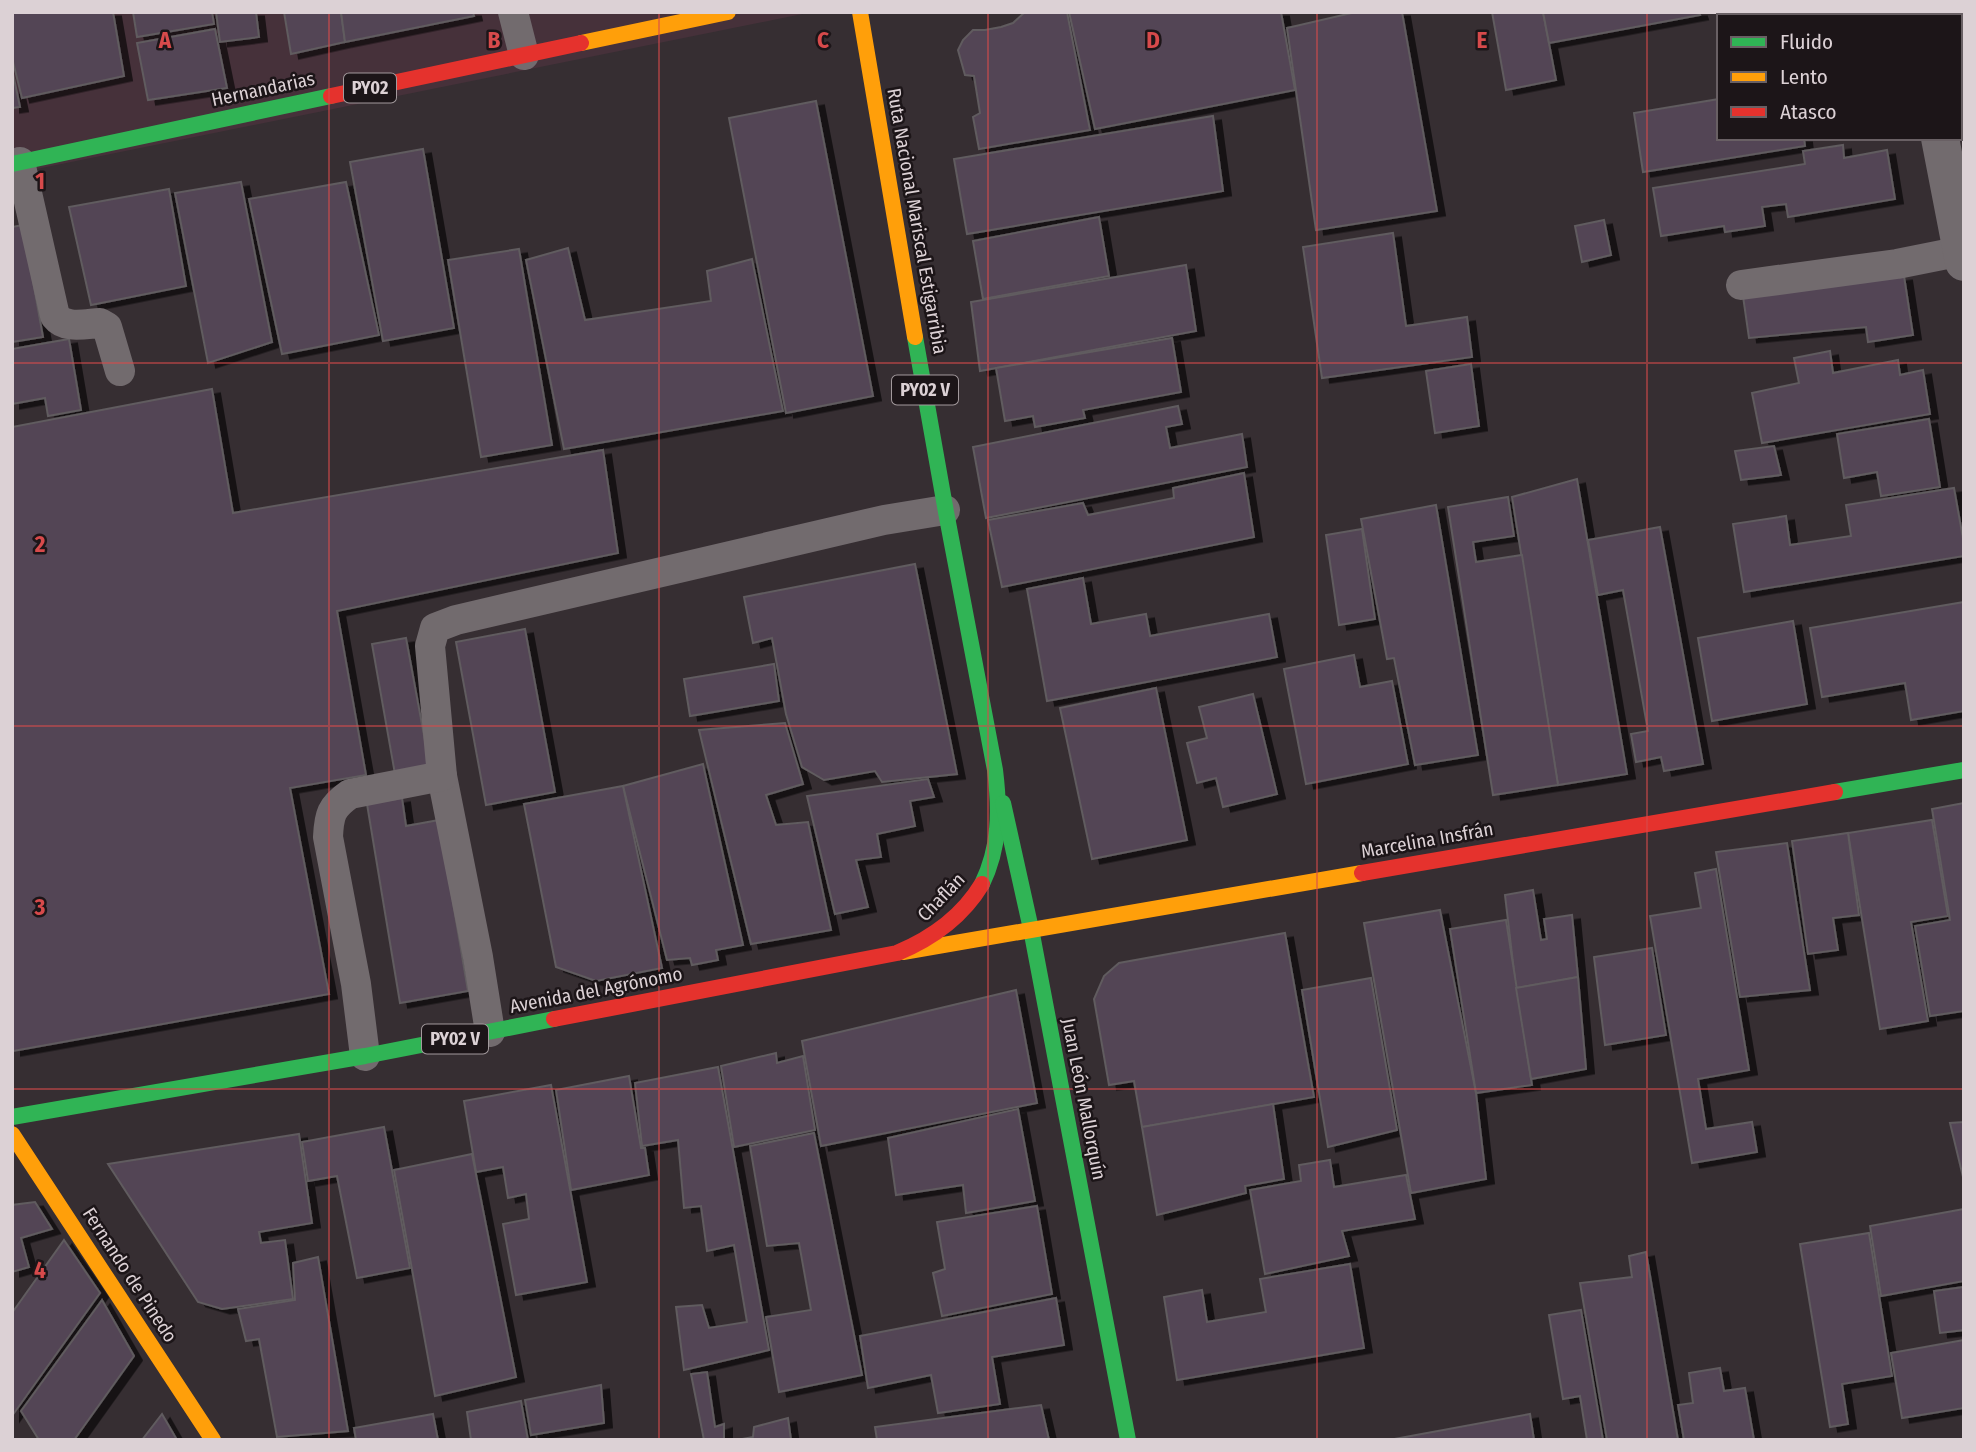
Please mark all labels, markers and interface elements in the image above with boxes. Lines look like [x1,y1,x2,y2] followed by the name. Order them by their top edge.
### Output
[1717,14,1962,140] legend
[158,26,172,54] text: A
[488,26,501,54] text: B
[817,26,829,54] text: C
[1146,26,1160,54] text: D
[1477,26,1488,54] text: E
[1780,29,1833,55] text: Fluido
[1780,64,1828,90] text: Lento
[209,67,317,111] street label: Hernandarias
[344,74,396,102] road number: PY02
[882,86,952,356] street label: Ruta Nacional Mariscal Estigarribia
[1780,99,1837,125] text: Atasco
[35,167,45,195] text: 1
[892,376,958,404] road number: PY02 V
[34,530,46,558] text: 2
[1359,817,1495,863] street label: Marcelina Insfrán
[912,868,970,926] street label: Chaflán
[34,893,46,921] text: 3
[508,962,684,1018] street label: Avenida del Agrónomo
[1057,1016,1111,1182] street label: Juan León Mallorquín
[422,1024,488,1054] road number: PY02 V
[78,1203,182,1347] street label: Fernando de Pinedo
[34,1256,46,1284] text: 4

